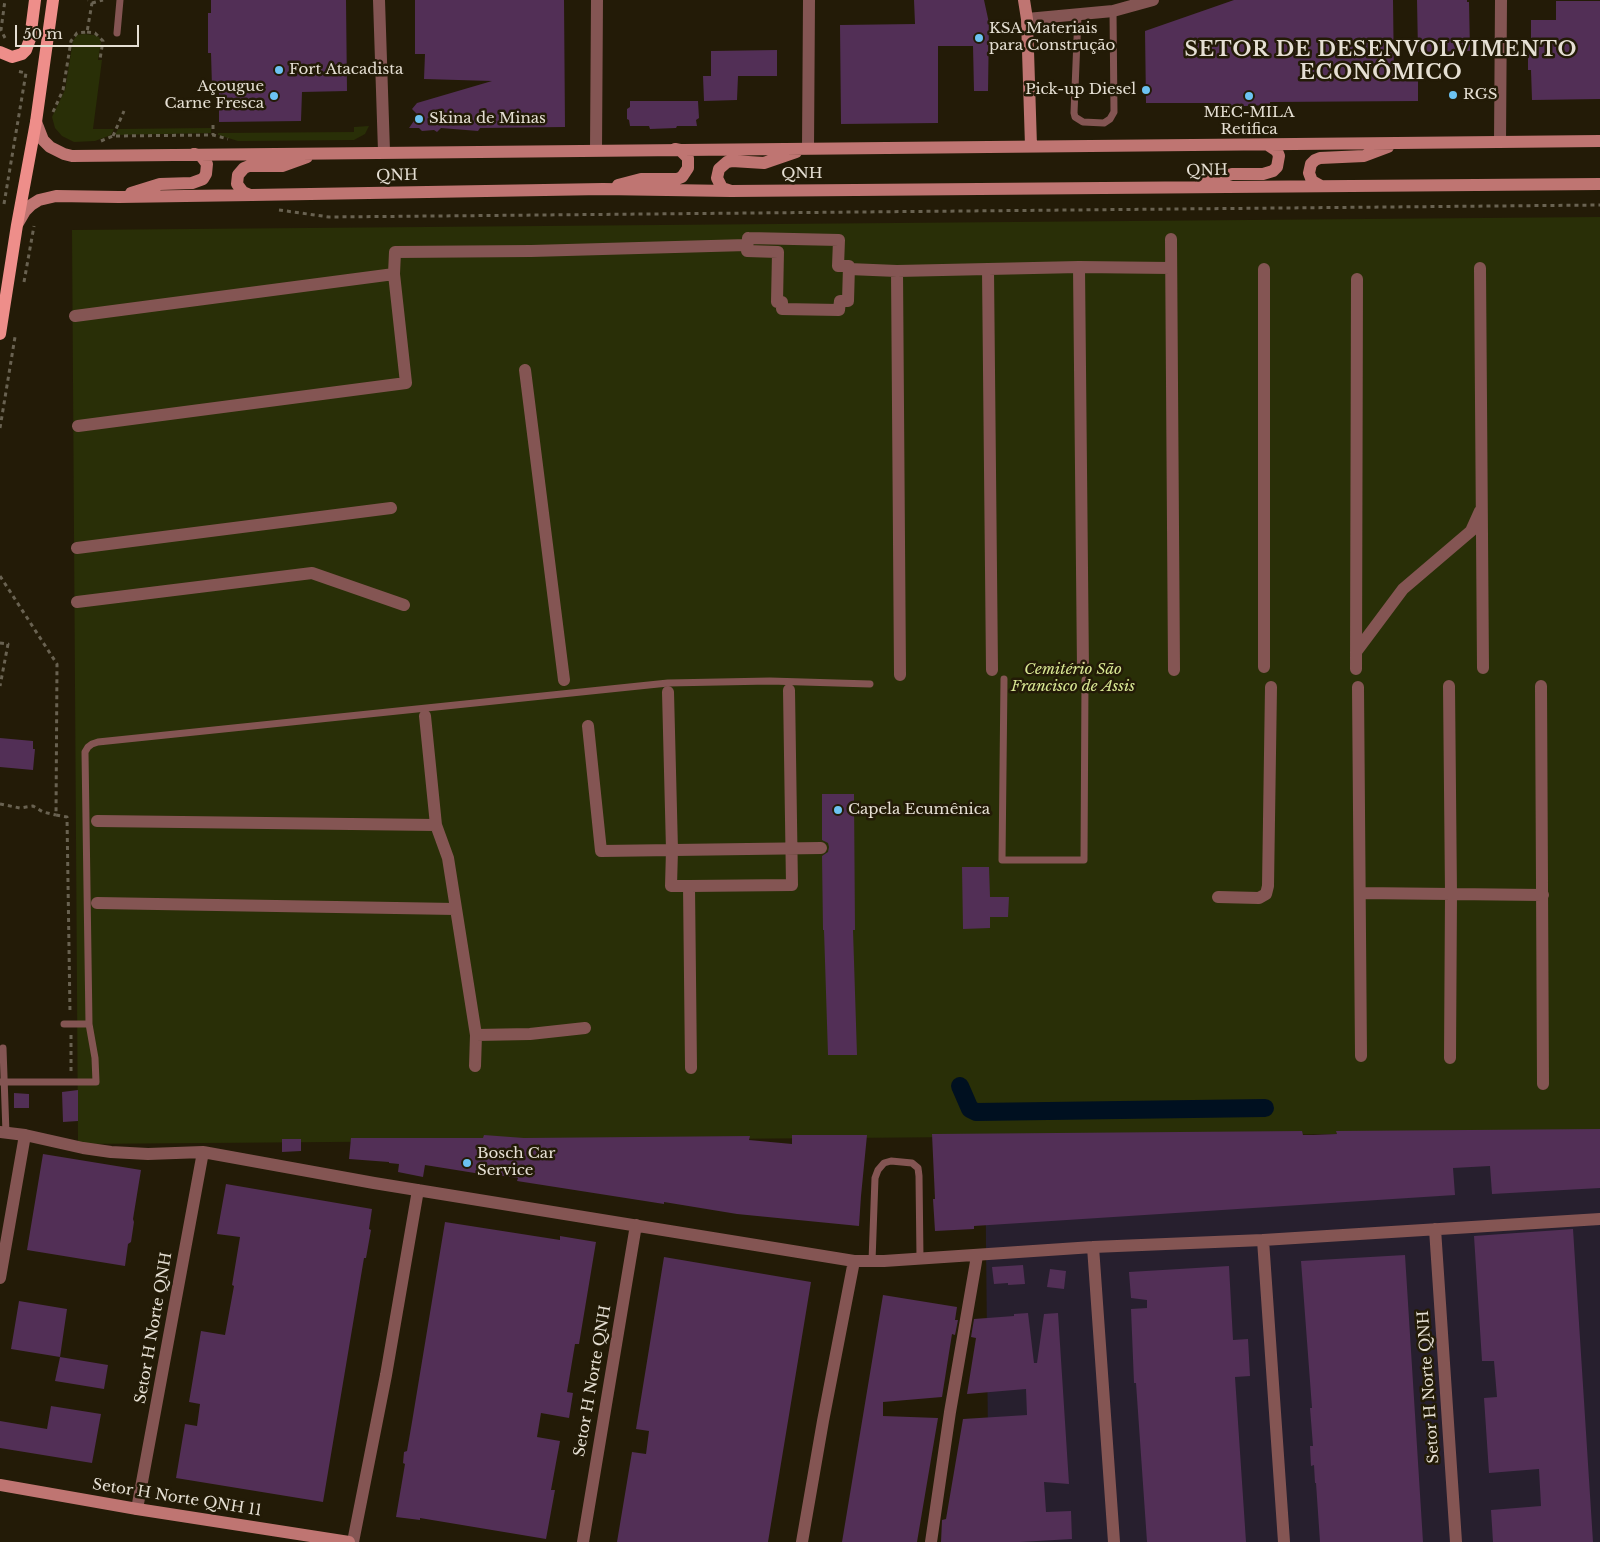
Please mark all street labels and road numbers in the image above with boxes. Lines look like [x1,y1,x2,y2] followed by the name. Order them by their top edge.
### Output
[1186,162,1228,180] street label: QNH
[781,165,823,183] street label: QNH
[376,167,418,185] street label: QNH
[132,1251,176,1405] street label: Setor H Norte QNH
[571,1304,615,1458] street label: Setor H Norte QNH
[1415,1310,1443,1464] street label: Setor H Norte QNH
[91,1476,263,1520] street label: Setor H Norte QNH 11

